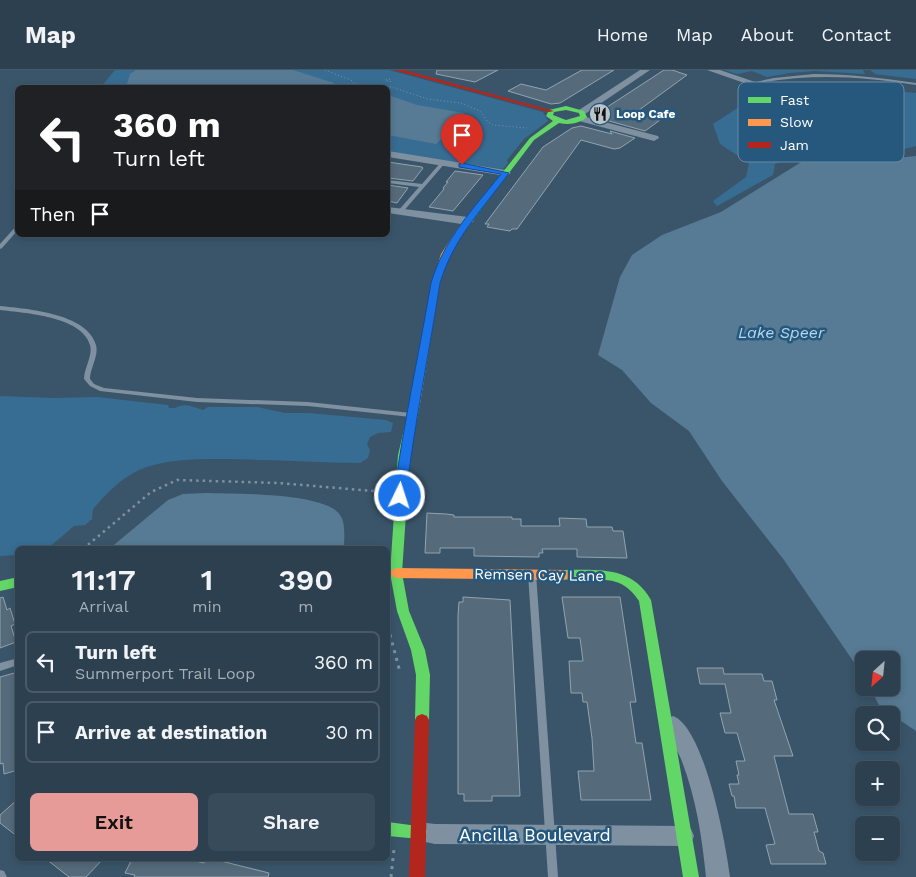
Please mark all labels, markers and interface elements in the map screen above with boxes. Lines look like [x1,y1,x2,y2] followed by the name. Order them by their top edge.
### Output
[25,21,76,49] text: Map
[597,24,648,45] text: Home
[676,24,713,45] text: Map
[741,24,793,45] text: About
[821,24,891,45] text: Contact
[738,82,904,162] legend
[780,92,809,108] text: Fast
[588,102,612,126] restaurant icon: Loop Cafe
[113,104,221,146] text: 360 m
[30,105,95,170] icon: left
[616,107,675,121] place label: Loop Cafe
[441,114,483,165] pin
[780,114,813,130] text: Slow
[448,121,476,149] icon: arrive
[780,137,809,153] text: Jam
[113,146,205,171] text: Turn left
[86,200,114,228] icon: arrive
[30,203,76,226] text: Then
[738,323,825,342] water label: Lake Speer
[373,469,425,521] position arrow
[72,562,136,597] text: 11:17
[201,562,213,597] text: 1
[278,562,333,597] text: 390
[474,565,604,585] street label: Remsen Cay Lane
[79,597,129,616] text: Arrival
[192,597,222,616] text: min
[298,597,313,616] text: m
[75,641,156,664] text: Turn left
[32,648,60,676] icon: left
[314,651,373,674] text: 360 m
[855,651,900,696] north arrow
[855,651,900,861] map controls
[75,664,255,683] text: Summerport Trail Loop
[855,706,900,751] button: search
[32,718,60,746] icon: arrive
[75,721,267,744] text: Arrive at destination
[326,721,373,744] text: 30 m
[855,761,900,806] button: +
[30,793,198,851] button: Exit
[208,793,375,851] button: Share
[855,816,900,861] button: −
[459,824,611,845] street label: Ancilla Boulevard

